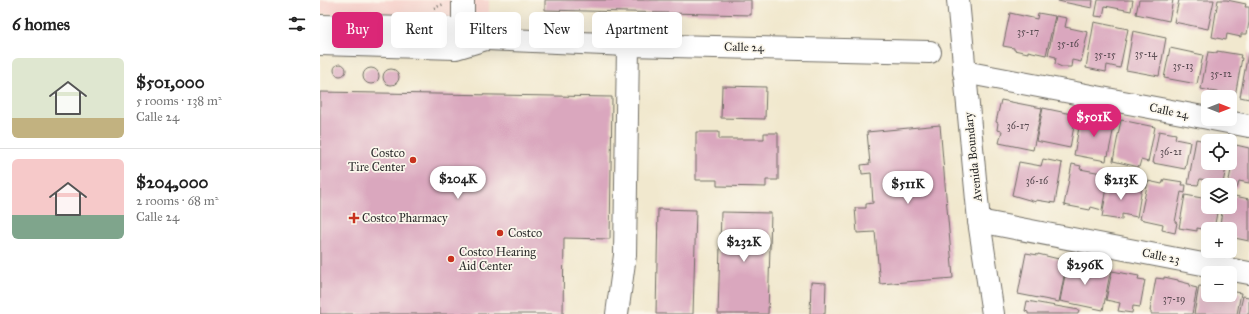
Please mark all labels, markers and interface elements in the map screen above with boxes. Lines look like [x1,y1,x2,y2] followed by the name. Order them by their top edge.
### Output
[332,12,383,48] chip: Buy
[391,12,447,48] chip: Rent
[455,12,521,48] chip: Filters
[529,12,584,48] chip: New
[592,12,682,48] chip: Apartment
[286,13,308,35] icon: filters
[12,14,70,35] text: 6 homes
[1017,26,1039,38] house number: 35-17
[1057,38,1080,50] house number: 35-16
[724,40,764,54] street label: Calle 24
[1135,48,1158,60] house number: 35-14
[1094,49,1116,61] house number: 35-15
[1173,60,1193,72] house number: 35-13
[1210,68,1232,80] house number: 35-12
[136,72,205,93] text: $501,000
[44,74,92,122] icon: home
[1201,90,1237,126] north arrow
[1201,90,1237,302] map controls
[136,93,222,109] text: 5 rooms · 138 m²
[1148,100,1190,122] street label: Calle 24
[1066,104,1122,138] pin: $501K
[136,109,179,125] text: Calle 24
[1076,109,1112,125] text: $501K
[961,111,985,203] street label: Avenida Boundary
[1007,120,1029,132] house number: 36-17
[1201,134,1237,170] button: locate
[348,146,405,174] place label: Costco Tire Center
[1160,146,1182,158] house number: 36-21
[408,155,418,165] marker: Costco Tire Center
[430,166,486,200] pin: $204K
[1093,167,1149,201] pin: $213K
[439,171,477,187] text: $204K
[880,171,936,205] pin: $511K
[136,172,208,193] text: $204,000
[1104,172,1138,188] text: $213K
[44,175,92,223] icon: home
[1026,175,1049,187] house number: 36-16
[891,176,925,192] text: $511K
[1201,178,1237,214] button: layers
[136,193,218,209] text: 2 rooms · 68 m²
[136,209,179,225] text: Calle 24
[362,211,448,225] place label: Costco Pharmacy
[349,213,359,223] marker: Costco Pharmacy
[1201,222,1237,258] button: +
[508,226,542,240] place label: Costco
[495,228,505,238] marker: Costco
[716,229,772,263] pin: $232K
[726,234,762,250] text: $232K
[458,245,536,273] place label: Costco Hearing Aid Center
[1141,246,1181,267] street label: Calle 23
[1057,252,1113,286] pin: $296K
[446,254,456,264] marker: Costco Hearing Aid Center
[1066,257,1104,273] text: $296K
[1201,266,1237,302] button: −
[1163,293,1185,305] house number: 37-19

